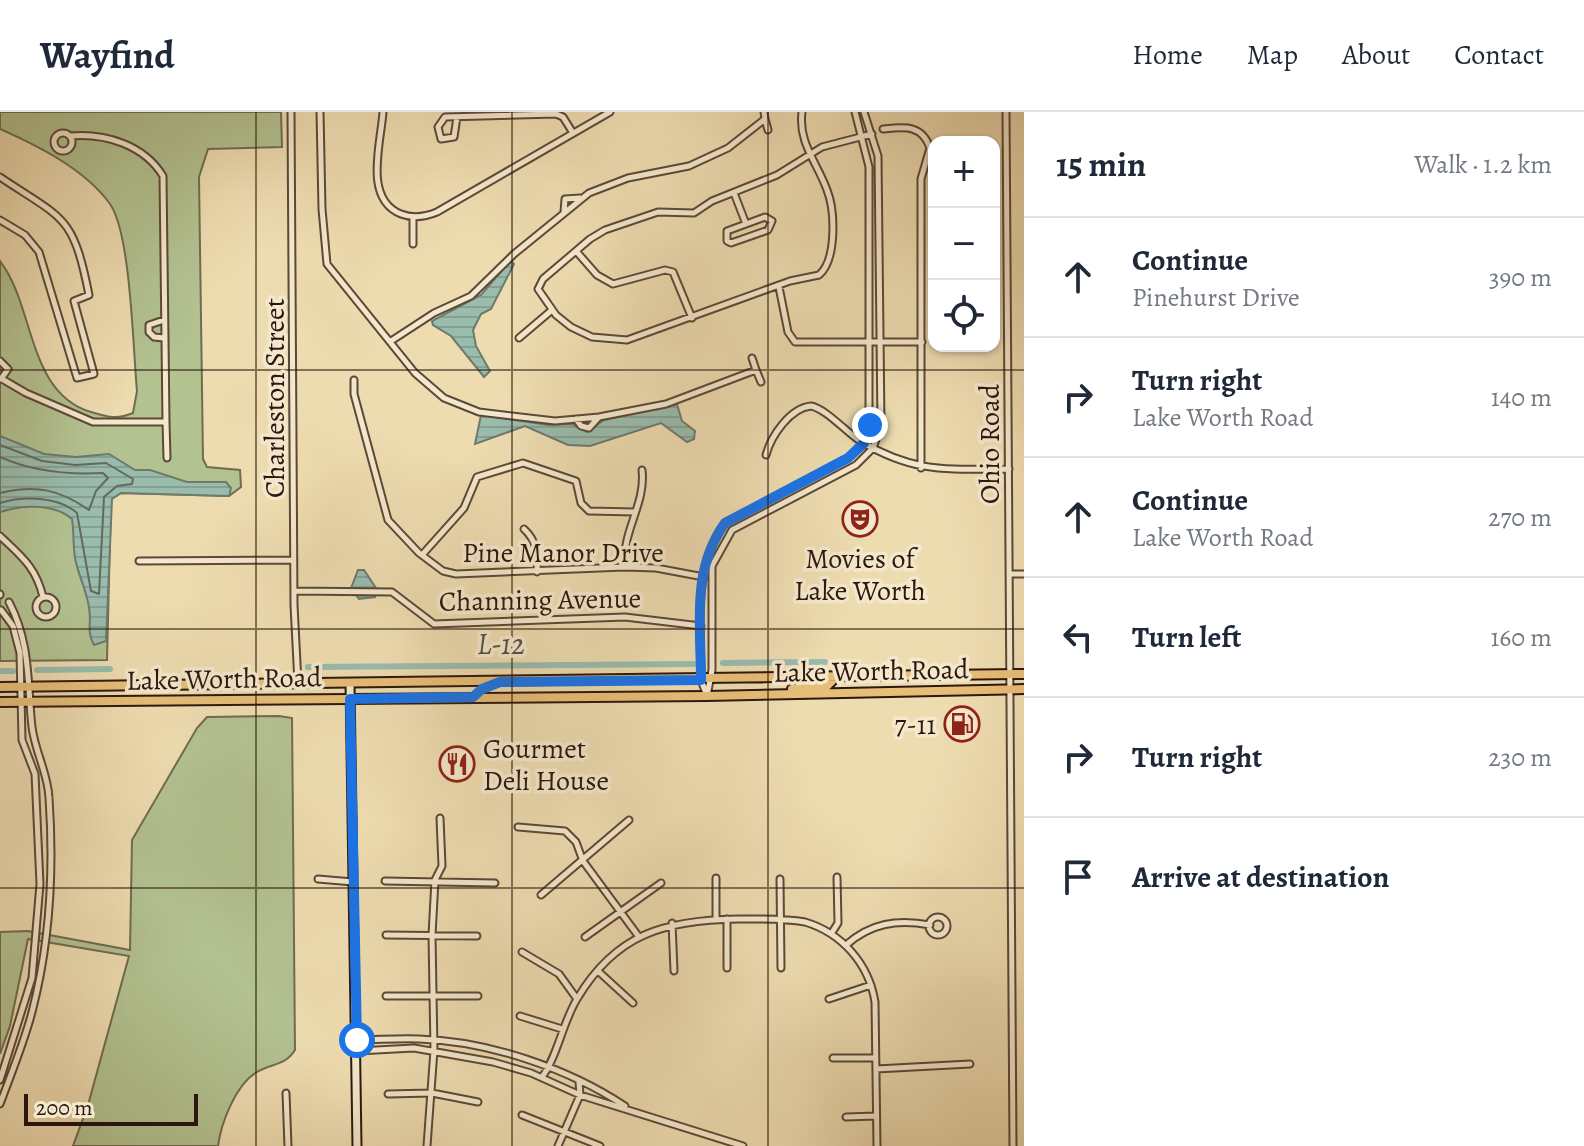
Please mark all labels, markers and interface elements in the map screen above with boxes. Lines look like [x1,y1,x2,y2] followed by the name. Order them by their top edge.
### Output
[40,29,175,81] text: Wayfind
[1132,36,1203,74] text: Home
[1247,36,1298,74] text: Map
[1342,36,1410,74] text: About
[1454,36,1544,74] text: Contact
[928,136,1000,352] map controls
[928,136,1000,208] button: +
[1056,141,1146,188] text: 15 min
[1414,147,1552,182] text: Walk · 1.2 km
[928,208,1000,280] button: −
[1132,240,1248,280] text: Continue
[1056,255,1100,299] icon: ahead
[1489,260,1552,295] text: 390 m
[928,280,1000,352] button: locate
[1132,280,1300,315] text: Pinehurst Drive
[256,298,294,498] street label: Charleston Street
[1132,360,1262,400] text: Turn right
[1056,375,1100,419] icon: right
[1491,380,1552,415] text: 140 m
[971,383,1009,504] street label: Ohio Road
[1132,400,1313,435] text: Lake Worth Road
[852,407,888,443] route end
[1132,480,1248,520] text: Continue
[1056,495,1100,539] icon: ahead
[841,500,879,538] theatre icon: Movies of Lake Worth
[1488,500,1552,535] text: 270 m
[1132,520,1313,555] text: Lake Worth Road
[462,534,664,572] street label: Pine Manor Drive
[794,540,926,610] place label: Movies of Lake Worth
[438,579,642,621] street label: Channing Avenue
[1056,615,1100,659] icon: left
[1132,617,1241,657] text: Turn left
[1490,620,1552,655] text: 160 m
[477,624,525,664] water label: L-12
[773,650,970,692] street label: Lake Worth Road
[126,658,323,700] street label: Lake Worth Road
[943,705,981,743] fuel station icon: 7-11
[894,706,936,744] place label: 7-11
[483,730,609,800] place label: Gourmet Deli House
[1056,735,1100,779] icon: right
[1132,737,1262,777] text: Turn right
[1488,740,1552,775] text: 230 m
[438,745,476,783] restaurant icon: Gourmet Deli House
[1056,855,1100,899] icon: arrive
[1132,857,1389,897] text: Arrive at destination
[339,1022,375,1058] route start
[24,1090,198,1126] scale bar
[36,1093,93,1123] text: 200 m

